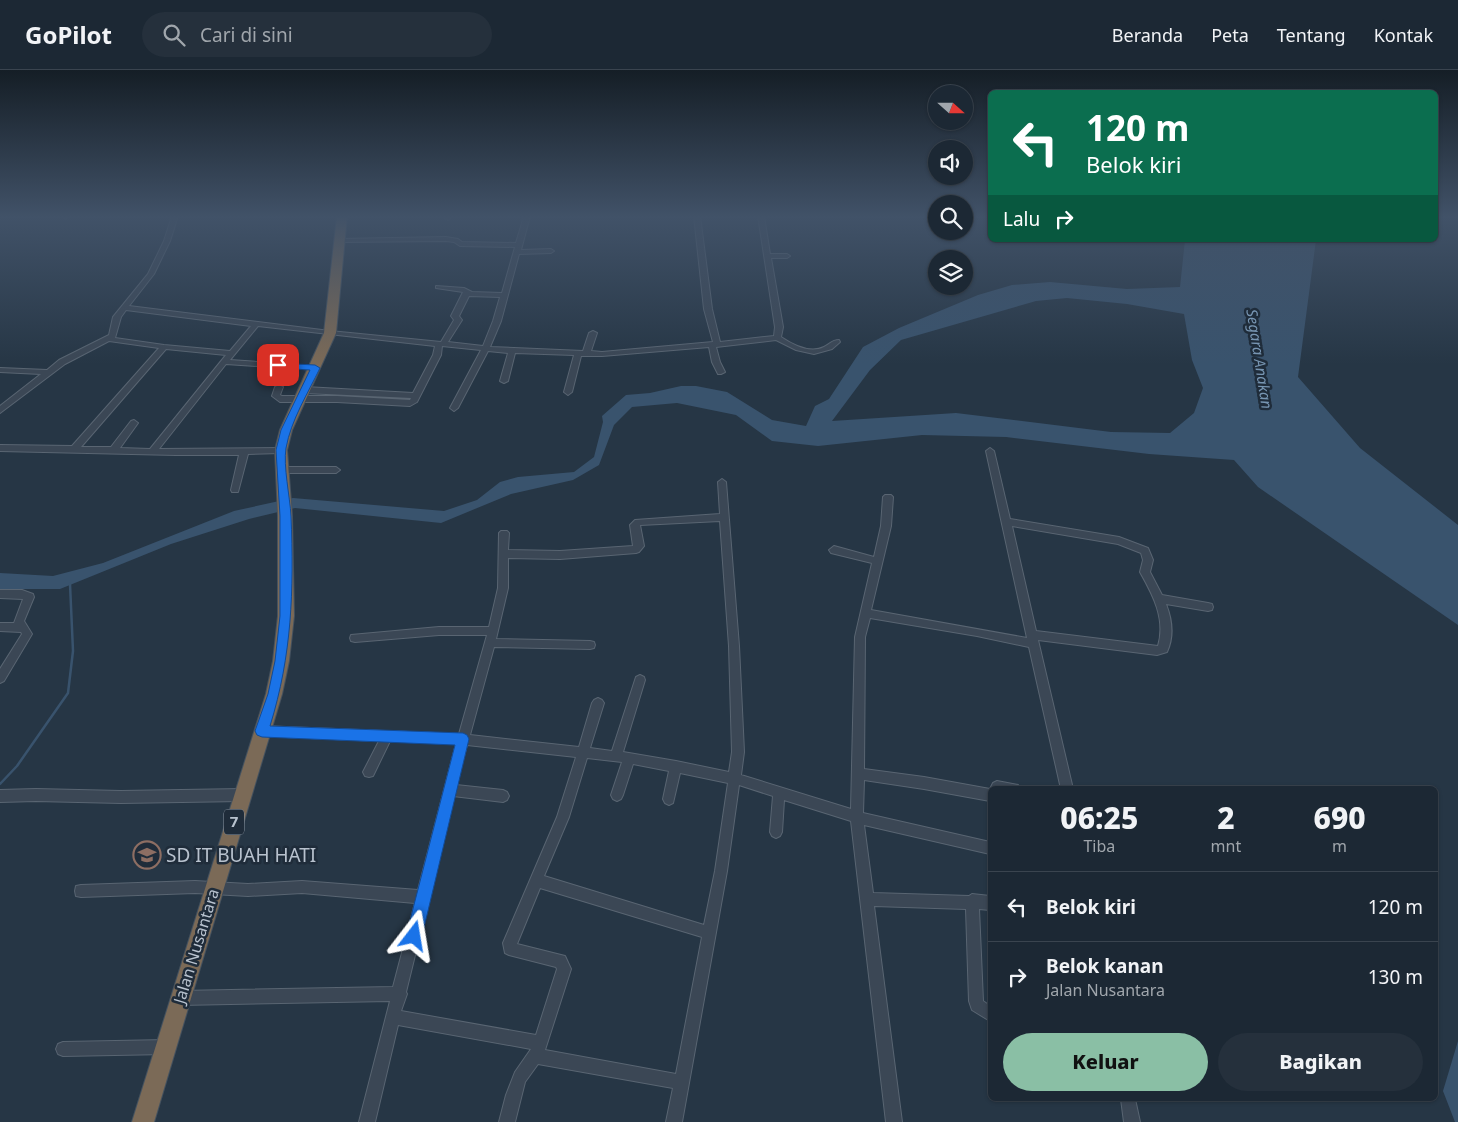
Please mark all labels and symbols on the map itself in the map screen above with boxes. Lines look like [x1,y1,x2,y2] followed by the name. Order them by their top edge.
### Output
[928,85,972,130] north arrow
[1242,308,1278,410] water label: Segara Anakan
[257,344,299,386] pin
[224,810,244,834] road number: 7
[132,840,162,870] school or university icon: SD IT BUAH HATI
[166,842,316,868] place label: SD IT BUAH HATI
[167,886,224,1008] street label: Jalan Nusantara
[387,909,439,961] position arrow

